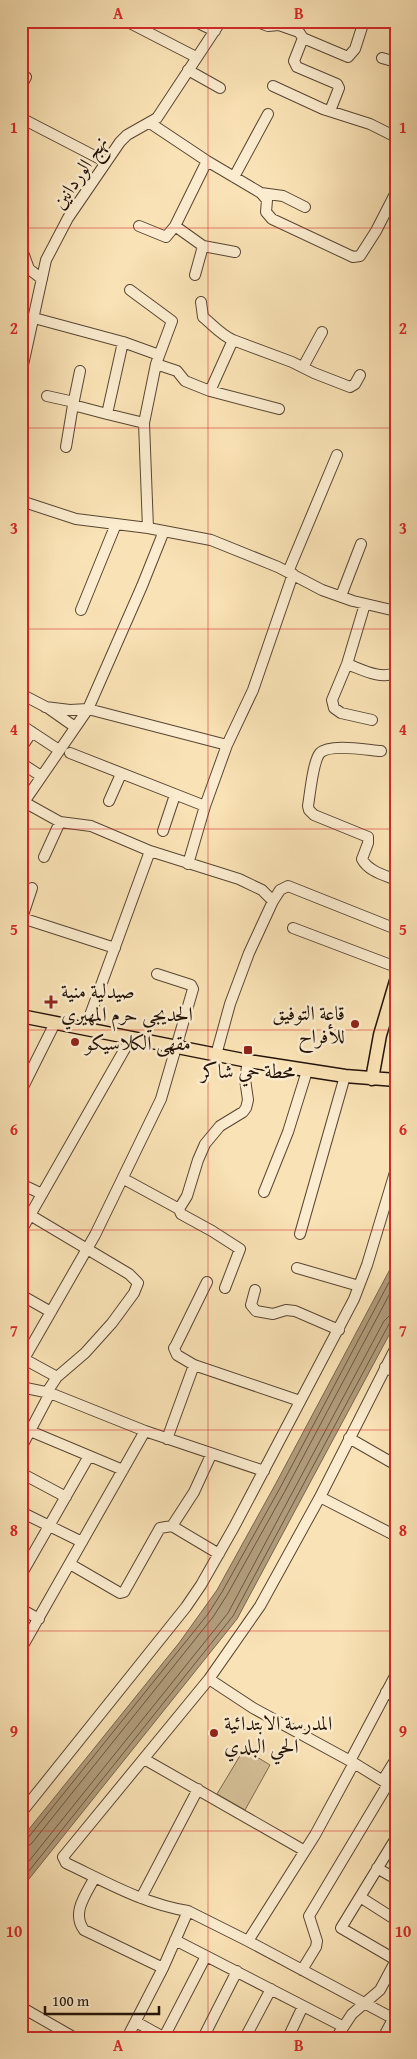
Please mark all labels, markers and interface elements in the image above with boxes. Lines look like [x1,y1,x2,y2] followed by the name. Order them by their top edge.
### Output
[113,1,124,25] text: A
[294,1,304,25] text: B
[10,115,18,139] text: 1
[399,115,407,139] text: 1
[44,130,118,217] street label: نهج الوردانين
[10,316,18,340] text: 2
[399,316,407,340] text: 2
[10,516,18,540] text: 3
[399,516,407,540] text: 3
[10,717,18,741] text: 4
[399,717,407,741] text: 4
[10,917,18,941] text: 5
[399,917,407,941] text: 5
[61,976,193,1033] place label: صيدلية منية الحديجي حرم المهيري
[45,996,57,1008] marker: صيدلية منية الحديجي حرم المهيري
[272,998,345,1054] place label: قاعة التوفيق للأفراح
[349,1018,361,1030] marker: قاعة التوفيق للأفراح
[83,1028,191,1057] place label: مقهى الكلاسيكو
[69,1036,81,1048] marker: مقهى الكلاسيكو
[242,1044,254,1056] marker: محطة حي شاكر
[199,1056,295,1087] place label: محطة حي شاكر
[10,1117,18,1141] text: 6
[399,1117,407,1141] text: 6
[10,1318,18,1342] text: 7
[399,1318,407,1342] text: 7
[10,1518,18,1542] text: 8
[399,1518,407,1542] text: 8
[224,1708,332,1765] place label: المدرسة الابتدائية الحي البلدي
[10,1719,18,1743] text: 9
[399,1719,407,1743] text: 9
[208,1727,220,1739] marker: المدرسة الابتدائية الحي البلدي
[6,1919,22,1943] text: 10
[395,1919,411,1943] text: 10
[45,1984,159,2016] scale bar
[52,1990,90,2011] text: 100 m
[113,2033,124,2057] text: A
[294,2033,304,2057] text: B

